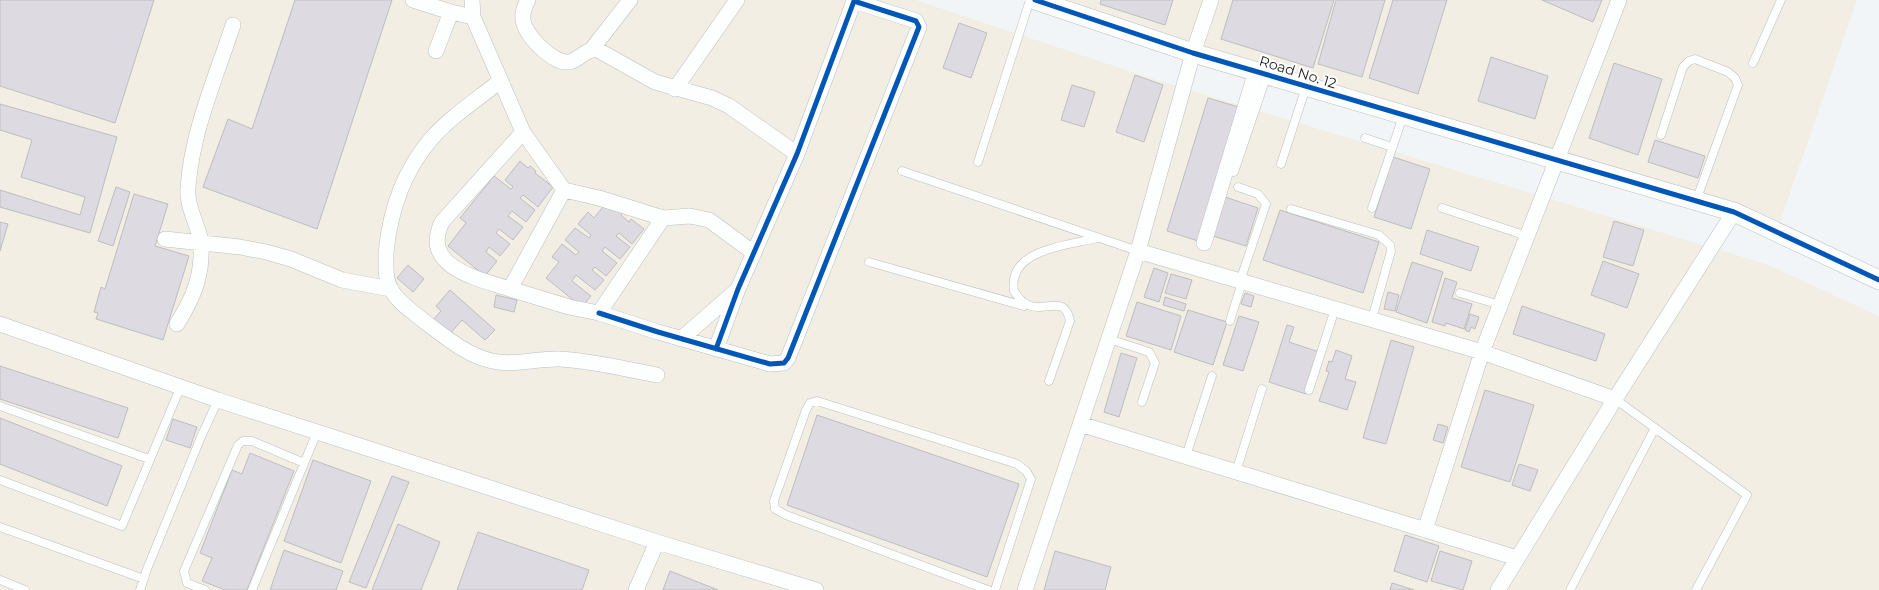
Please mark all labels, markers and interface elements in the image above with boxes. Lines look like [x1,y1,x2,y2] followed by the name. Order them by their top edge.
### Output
[1257,52,1339,92] street label: Road No. 12

